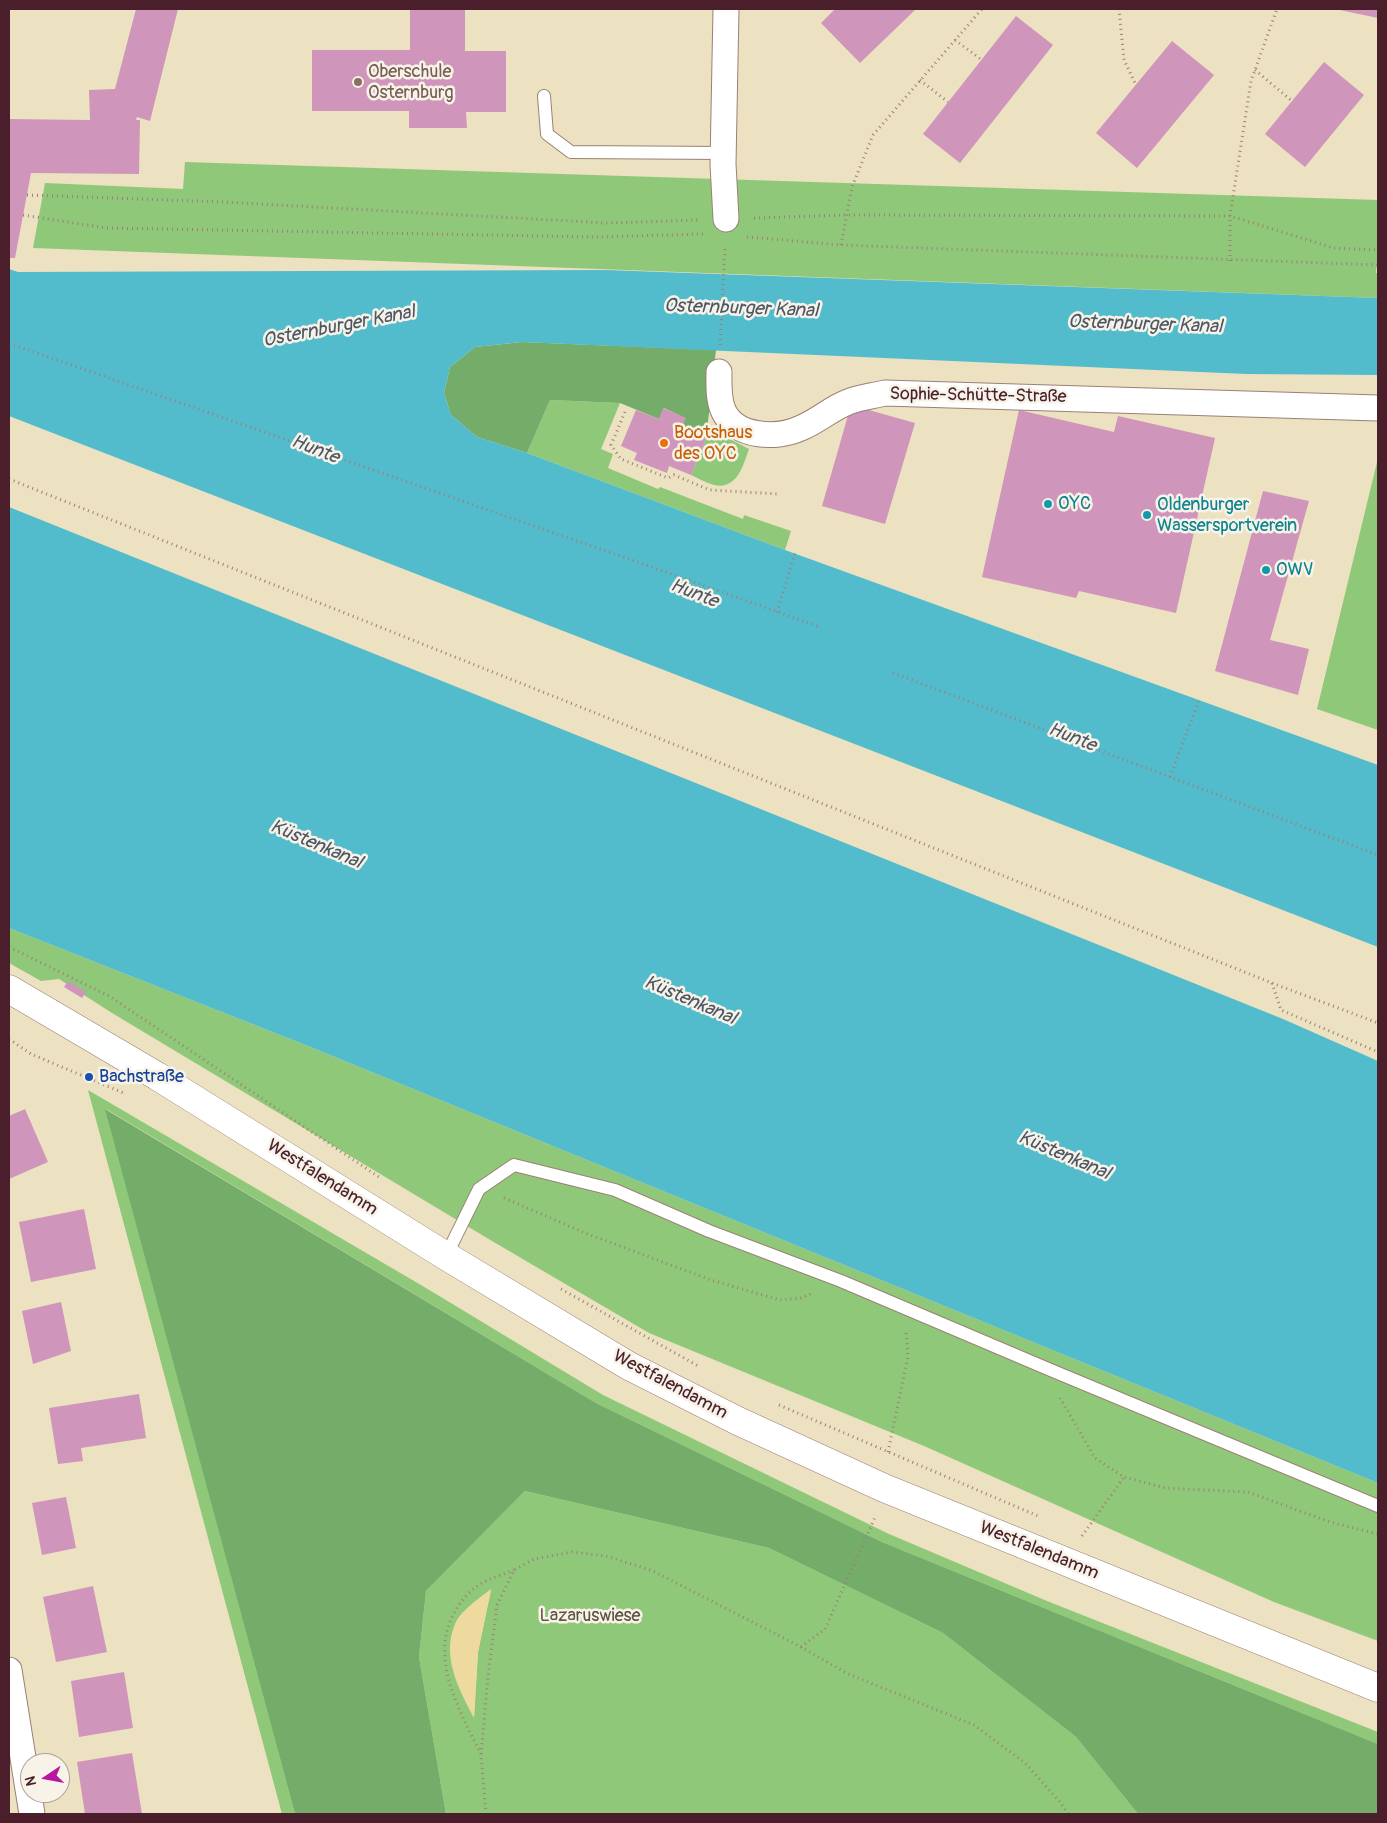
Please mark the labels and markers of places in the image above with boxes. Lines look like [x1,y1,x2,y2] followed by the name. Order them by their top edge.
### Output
[368,61,454,104] place label: Oberschule Osternburg
[352,76,364,88] marker: Oberschule Osternburg
[674,422,752,464] place label: Bootshaus des OYC
[658,437,670,449] marker: Bootshaus des OYC
[1058,493,1091,515] place label: OYC
[1157,494,1297,536] place label: Oldenburger Wassersportverein
[1042,498,1054,510] marker: OYC
[1141,509,1153,521] marker: Oldenburger Wassersportverein
[1276,559,1314,581] place label: OWV
[1260,564,1272,576] marker: OWV
[99,1066,184,1088] place label: Bachstraße
[83,1071,95,1083] marker: Bachstraße

